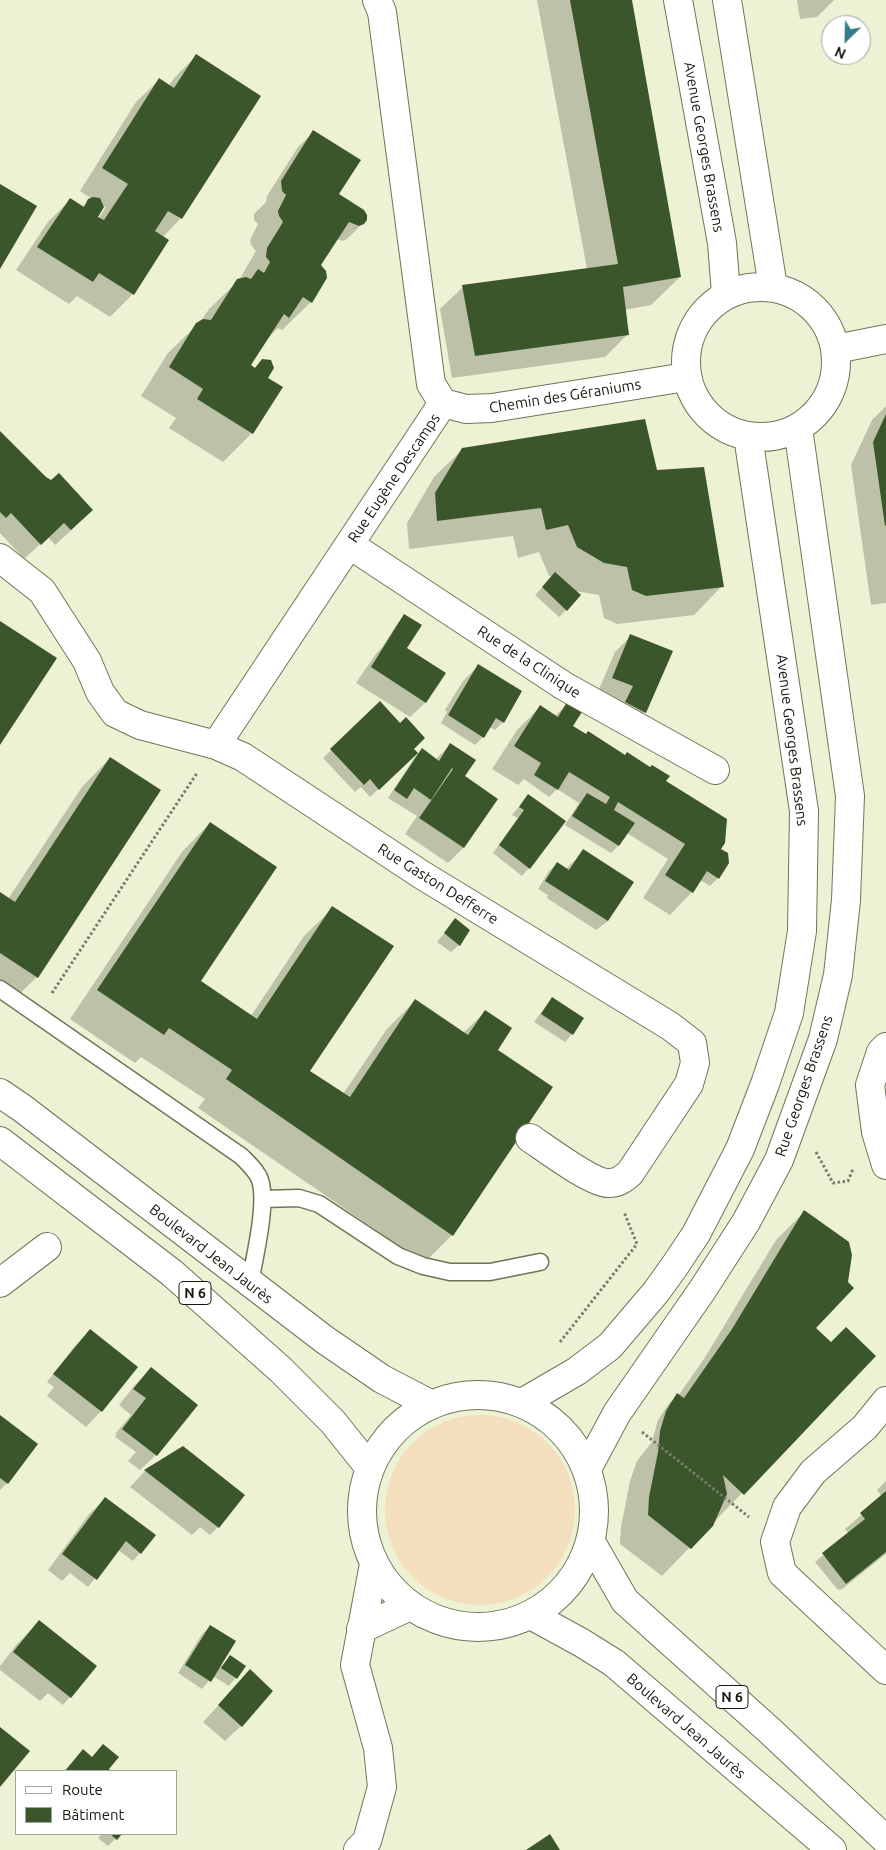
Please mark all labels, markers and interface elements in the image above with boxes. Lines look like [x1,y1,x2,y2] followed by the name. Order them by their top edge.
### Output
[821,15,871,65] north arrow
[832,43,848,62] text: N
[680,60,728,234] street label: Avenue Georges Brassens
[488,375,642,417] street label: Chemin des Géraniums
[344,410,444,546] street label: Rue Eugène Descamps
[474,622,584,702] street label: Rue de la Clinique
[773,653,811,827] street label: Avenue Georges Brassens
[374,840,502,928] street label: Rue Gaston Defferre
[771,1013,837,1159] street label: Rue Georges Brassens
[146,1200,276,1308] street label: Boulevard Jean Jaurès
[179,1282,211,1305] road number: N 6
[623,1670,749,1782] street label: Boulevard Jean Jaurès
[716,1685,748,1708] road number: N 6
[15,1770,178,1835] legend
[62,1781,103,1798] text: Route
[62,1806,124,1823] text: Bâtiment

